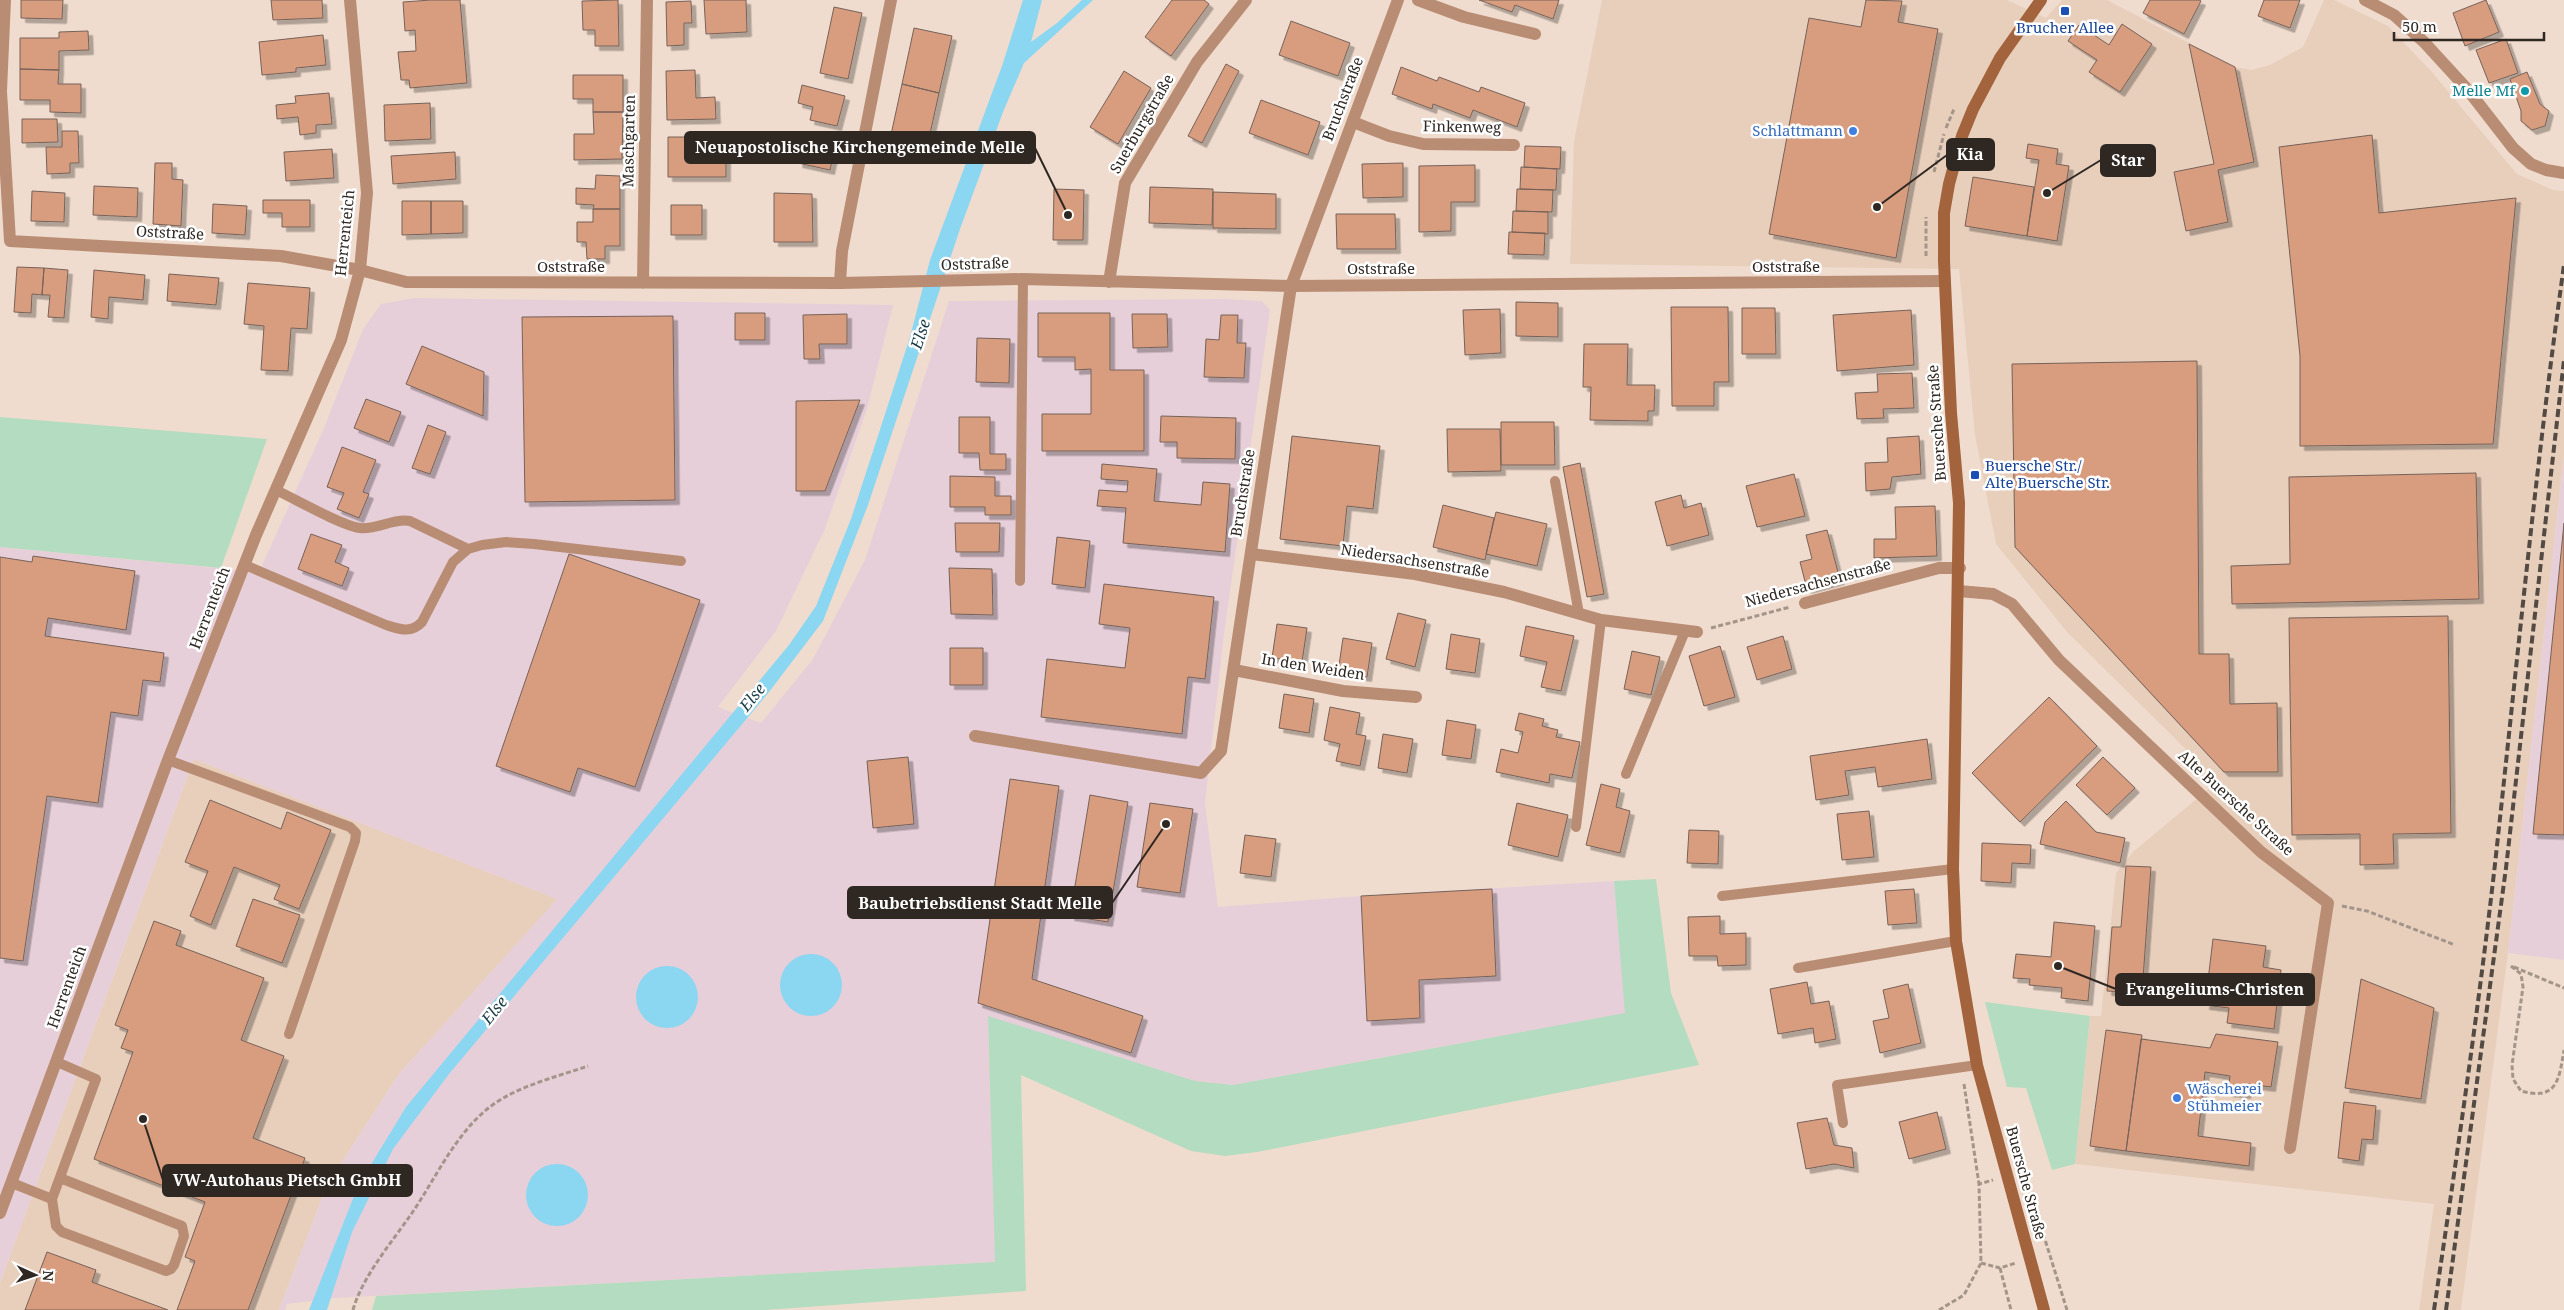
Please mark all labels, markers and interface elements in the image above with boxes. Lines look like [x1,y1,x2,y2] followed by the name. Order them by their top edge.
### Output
[2059,5,2071,17] marker: Brucher Allee
[2394,10,2544,42] scale bar
[2402,16,2437,36] text: 50 m
[2016,17,2114,37] place label: Brucher Allee
[1317,54,1367,143] street label: Bruchstraße
[1105,70,1178,177] street label: Suerburgstraße
[2452,80,2516,100] place label: Melle Mf
[2519,85,2531,97] marker: Melle Mf
[617,94,639,188] street label: Maschgarten
[1423,115,1501,137] street label: Finkenweg
[1752,120,1843,140] place label: Schlattmann
[1847,125,1859,137] marker: Schlattmann
[685,132,1035,163] callout: Neuapostolische Kirchengemeinde Melle
[695,136,1025,158] text: Neuapostolische Kirchengemeinde Melle
[1947,139,1994,170] callout: Kia
[1957,143,1984,165] text: Kia
[2101,145,2155,176] callout: Star
[2111,149,2145,171] text: Star
[330,188,359,277] street label: Herrenteich
[135,220,205,244] street label: Oststraße
[941,252,1009,274] street label: Oststraße
[537,256,605,276] street label: Oststraße
[1752,256,1820,276] street label: Oststraße
[1347,258,1415,278] street label: Oststraße
[905,316,935,353] water label: Else
[1922,364,1950,482] street label: Buersche Straße
[1225,448,1259,538] street label: Bruchstraße
[1985,455,2110,492] place label: Buersche Str./ Alte Buersche Str.
[1969,469,1981,481] marker: Buersche Str./ Alte Buersche Str.
[1339,538,1491,582] street label: Niedersachsenstraße
[1743,553,1893,611] street label: Niedersachsenstraße
[184,563,234,652] street label: Herrenteich
[1260,648,1367,684] street label: In den Weiden
[733,678,770,716] water label: Else
[2175,745,2299,859] street label: Alte Buersche Straße
[848,887,1112,918] callout: Baubetriebsdienst Stadt Melle
[858,892,1102,914] text: Baubetriebsdienst Stadt Melle
[42,942,90,1031] street label: Herrenteich
[2116,974,2314,1005] callout: Evangeliums-Christen
[2126,978,2304,1000] text: Evangeliums-Christen
[475,991,512,1029] water label: Else
[2187,1078,2262,1115] place label: Wäscherei Stühmeier
[2171,1092,2183,1104] marker: Wäscherei Stühmeier
[2002,1124,2052,1242] street label: Buersche Straße
[163,1165,412,1196] callout: VW-Autohaus Pietsch GmbH
[173,1169,401,1191] text: VW-Autohaus Pietsch GmbH
[10,1250,60,1300] north arrow
[39,1270,58,1282] text: N

